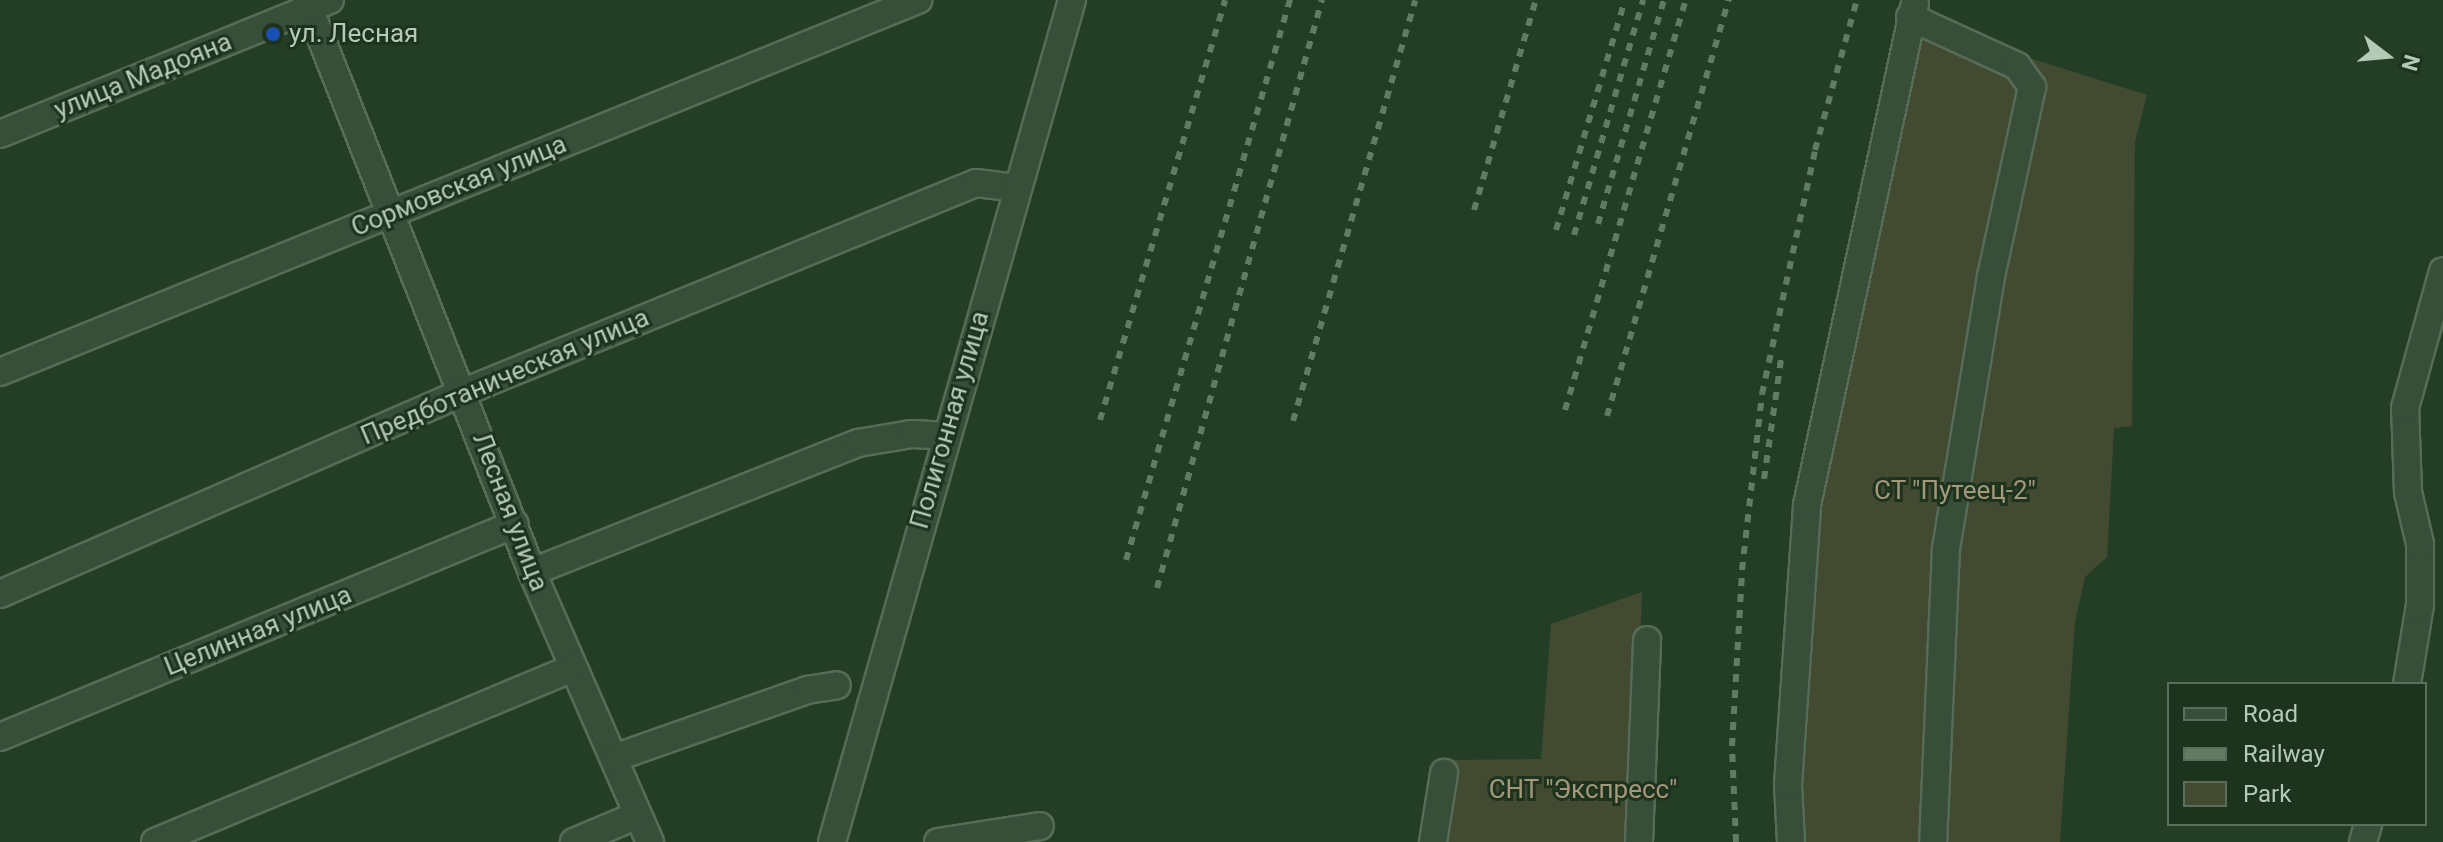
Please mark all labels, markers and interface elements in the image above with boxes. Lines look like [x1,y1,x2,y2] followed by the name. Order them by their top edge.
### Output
[2347,16,2427,96] north arrow
[289,18,418,50] place label: ул. Лесная
[264,25,282,43] marker: ул. Лесная
[50,26,236,126] street label: улица Мадояна
[2396,52,2425,74] text: N
[347,129,571,243] street label: Сормовская улица
[356,302,654,452] street label: Предботаническая улица
[904,308,996,532] street label: Полигонная улица
[466,428,554,596] street label: Лесная улица
[1874,475,2036,507] park label: СТ "Путеец-2"
[160,579,356,683] street label: Целинная улица
[2167,682,2427,826] legend
[2243,700,2298,728] text: Road
[2243,740,2325,768] text: Railway
[1488,774,1678,806] park label: СНТ "Экспресс"
[2243,780,2291,808] text: Park

